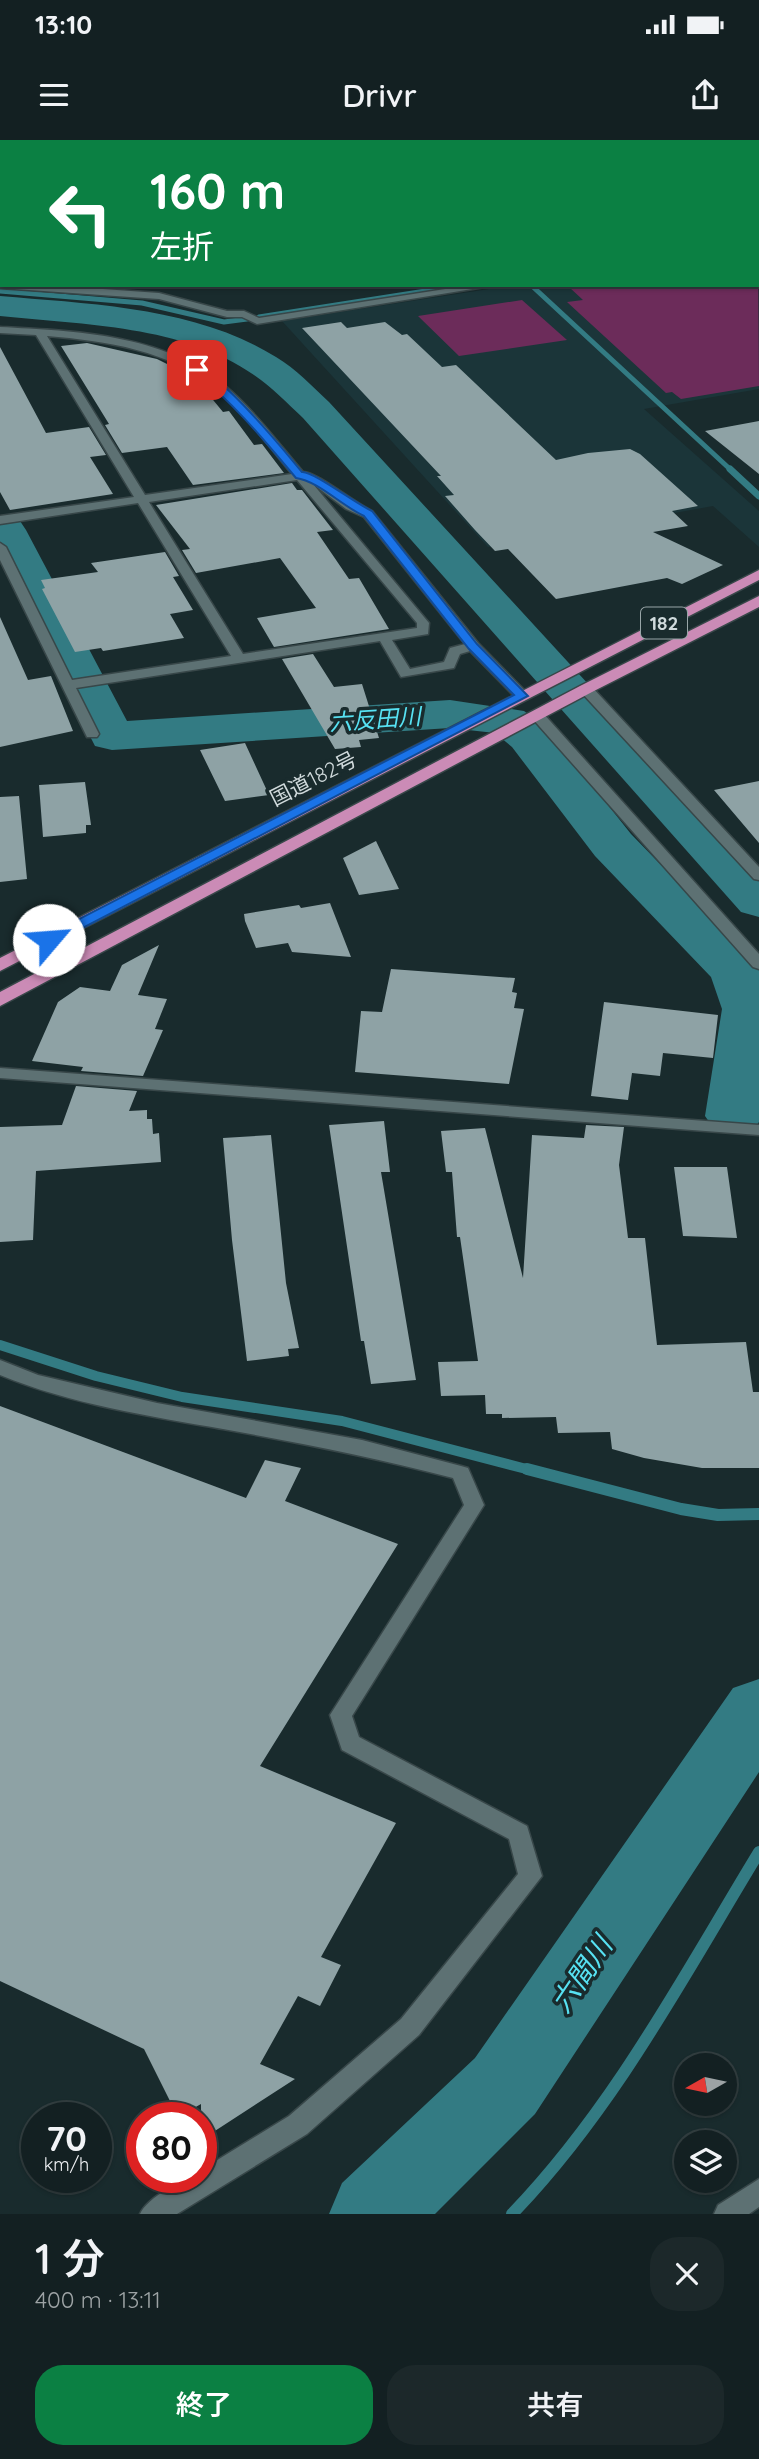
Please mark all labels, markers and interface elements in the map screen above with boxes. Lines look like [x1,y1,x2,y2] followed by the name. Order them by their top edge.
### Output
[35,8,92,41] text: 13:10
[342,75,417,115] text: Drivr
[35,76,73,114] icon: menu
[686,76,724,114] icon: share
[150,160,285,221] text: 160 m
[35,168,126,259] icon: left
[150,226,214,266] text: 左折
[167,340,227,400] pin
[178,351,216,389] icon: arrive
[641,608,687,638] road number: 182
[328,701,425,737] water label: 六反田川
[265,745,361,811] street label: 国道182号
[12,903,86,977] position arrow
[543,1927,621,2019] water label: 六間川
[674,2053,737,2116] north arrow
[674,2053,737,2193] map controls
[126,2102,217,2193] speed limit sign: 80
[46,2116,87,2160] text: 70
[674,2130,737,2193] button: layers
[44,2153,89,2176] text: km/h
[35,2232,105,2285] text: 1 分
[650,2237,724,2311] button: close
[35,2285,161,2314] text: 400 m · 13:11
[35,2365,373,2445] button: 終了
[387,2365,724,2445] button: 共有

